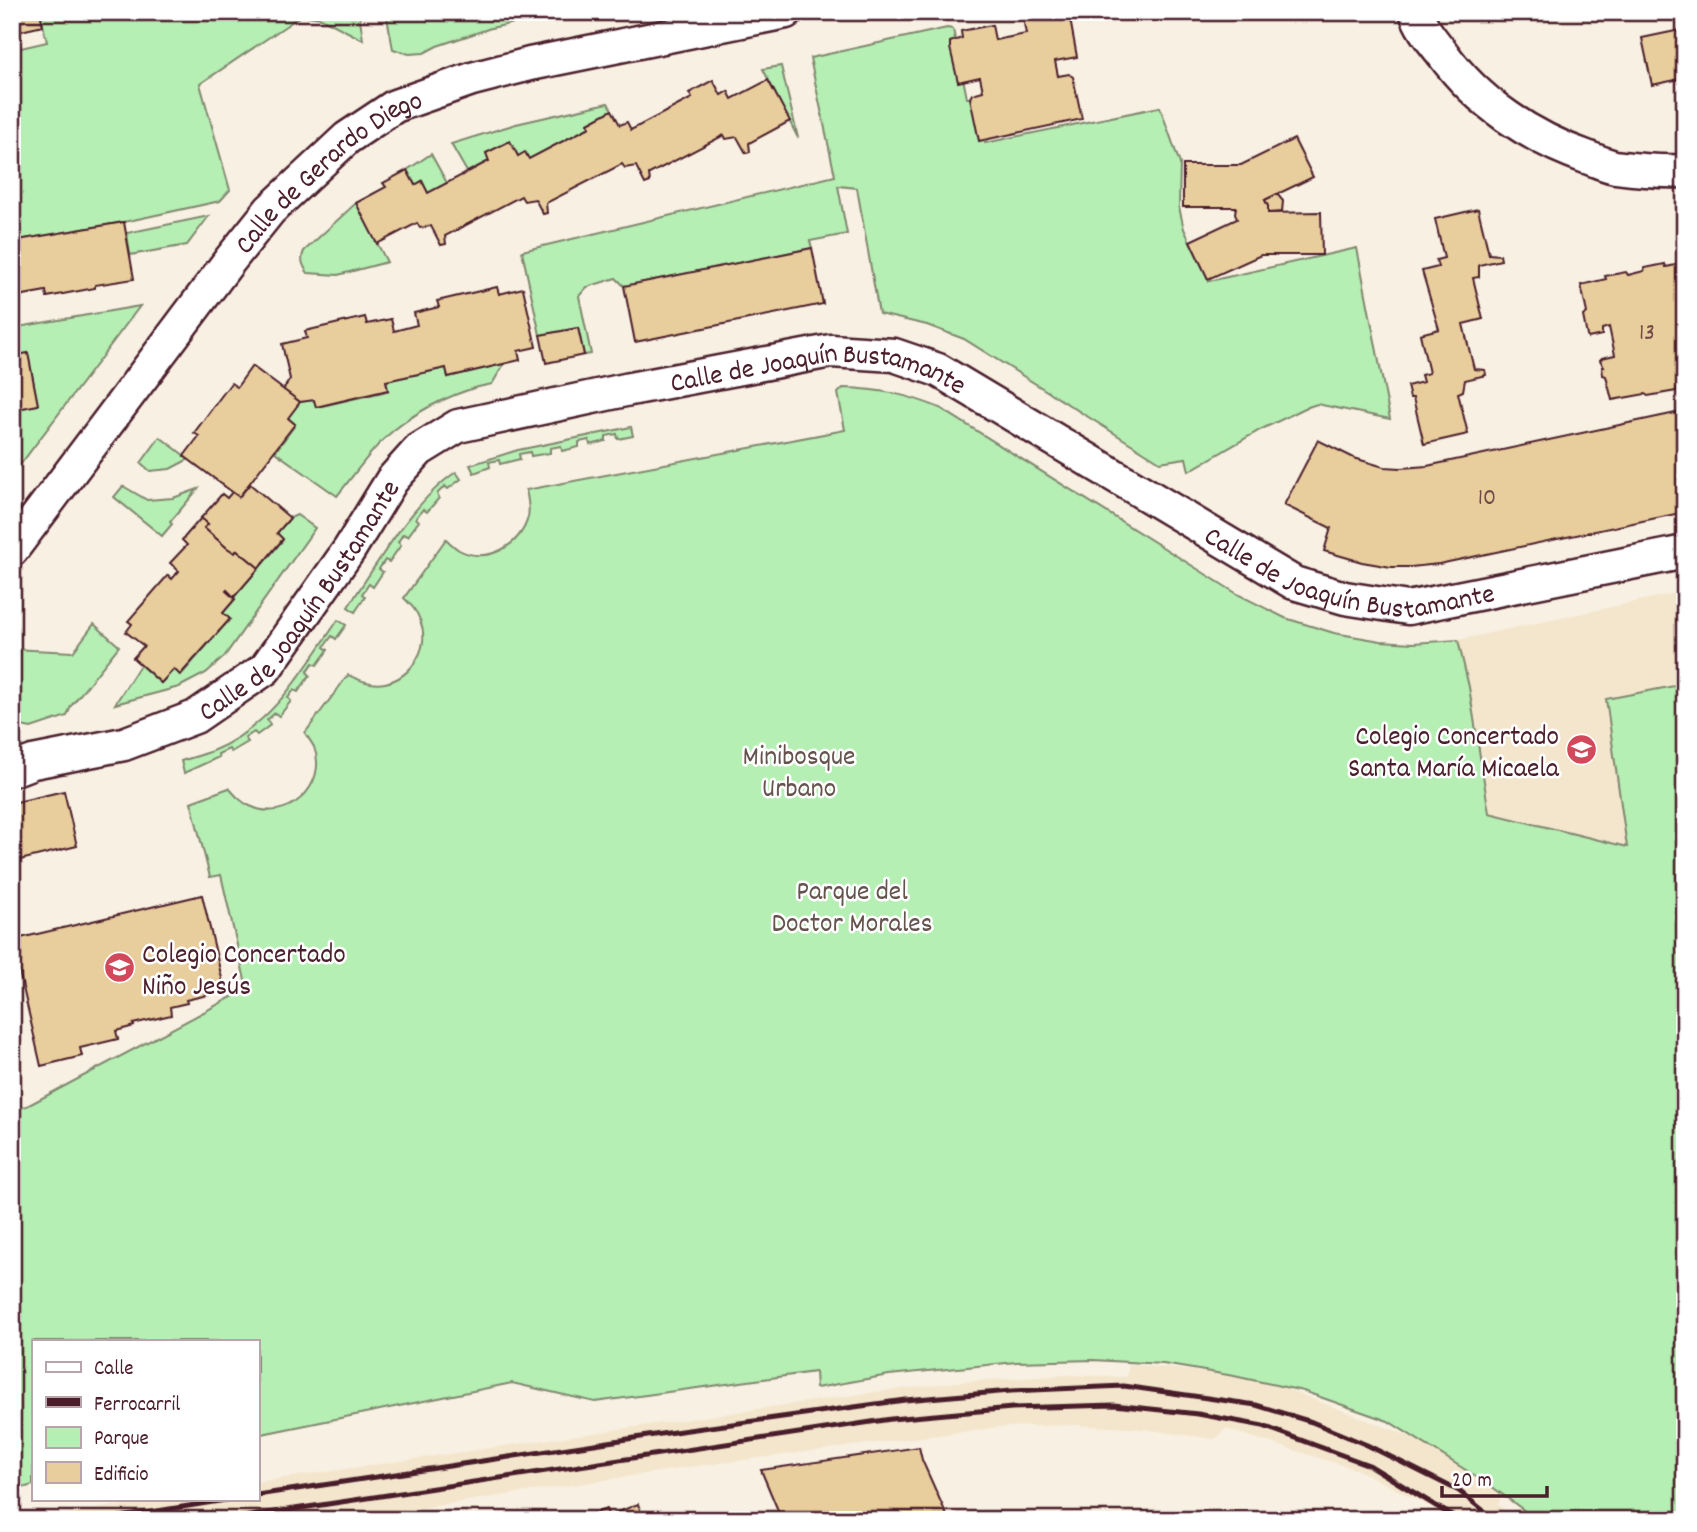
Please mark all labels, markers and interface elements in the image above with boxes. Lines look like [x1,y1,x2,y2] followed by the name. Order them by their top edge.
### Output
[227,83,429,265] street label: Calle de Gerardo Diego
[1639,317,1655,351] house number: 13
[667,335,972,407] street label: Calle de Joaquín Bustamante
[192,474,412,734] street label: Calle de Joaquín Bustamante
[1478,482,1496,516] house number: 10
[1195,519,1499,633] street label: Calle de Joaquín Bustamante
[1348,719,1560,791] place label: Colegio Concertado Santa María Micaela
[1565,733,1599,767] school or university icon: Colegio Concertado Santa María Micaela
[743,739,855,811] park label: Minibosque Urbano
[772,874,932,946] park label: Parque del Doctor Morales
[142,937,346,1009] place label: Colegio Concertado Niño Jesús
[102,951,136,985] school or university icon: Colegio Concertado Niño Jesús
[32,1340,259,1500] legend
[94,1355,133,1385] text: Calle
[94,1391,180,1421] text: Ferrocarril
[94,1425,149,1455] text: Parque
[1442,1455,1546,1499] scale bar
[94,1461,149,1491] text: Edificio
[1452,1467,1492,1497] text: 20 m

